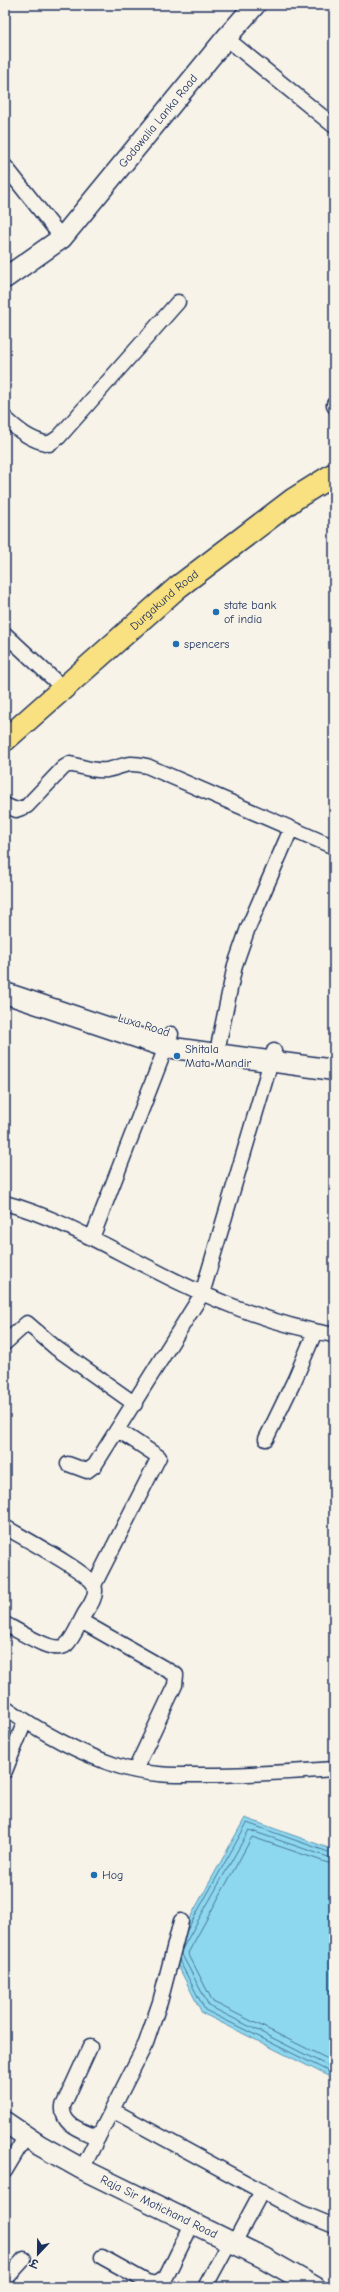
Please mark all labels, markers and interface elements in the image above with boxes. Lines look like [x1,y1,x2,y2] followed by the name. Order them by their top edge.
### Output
[116,71,200,171] street label: Godowalia Lanka Road
[127,567,201,633] street label: Durgakund Road
[224,598,277,626] place label: state bank of india
[211,607,221,617] marker: state bank of india
[184,637,230,651] place label: spencers
[171,639,181,649] marker: spencers
[116,1010,172,1040] street label: Luxa Road
[185,1042,252,1070] place label: Shitala Mata Mandir
[172,1051,182,1061] marker: Shitala Mata Mandir
[102,1868,123,1882] place label: Hog
[89,1870,99,1880] marker: Hog
[98,2172,220,2241] street label: Raja Sir Motichand Road
[18,2234,58,2274] north arrow
[27,2255,41,2271] text: उ

